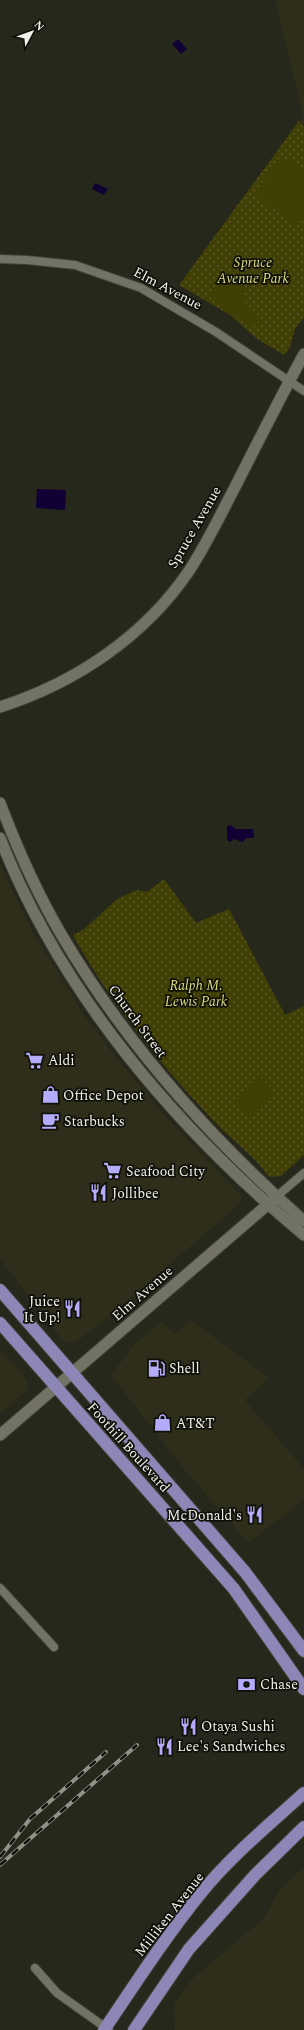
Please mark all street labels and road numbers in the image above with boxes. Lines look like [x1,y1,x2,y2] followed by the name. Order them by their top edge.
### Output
[130,262,206,315] street label: Elm Avenue
[162,482,227,572] street label: Spruce Avenue
[103,980,172,1062] street label: Church Street
[107,1261,178,1326] street label: Elm Avenue
[82,1398,175,1497] street label: Foothill Boulevard
[130,1867,209,1961] street label: Milliken Avenue

